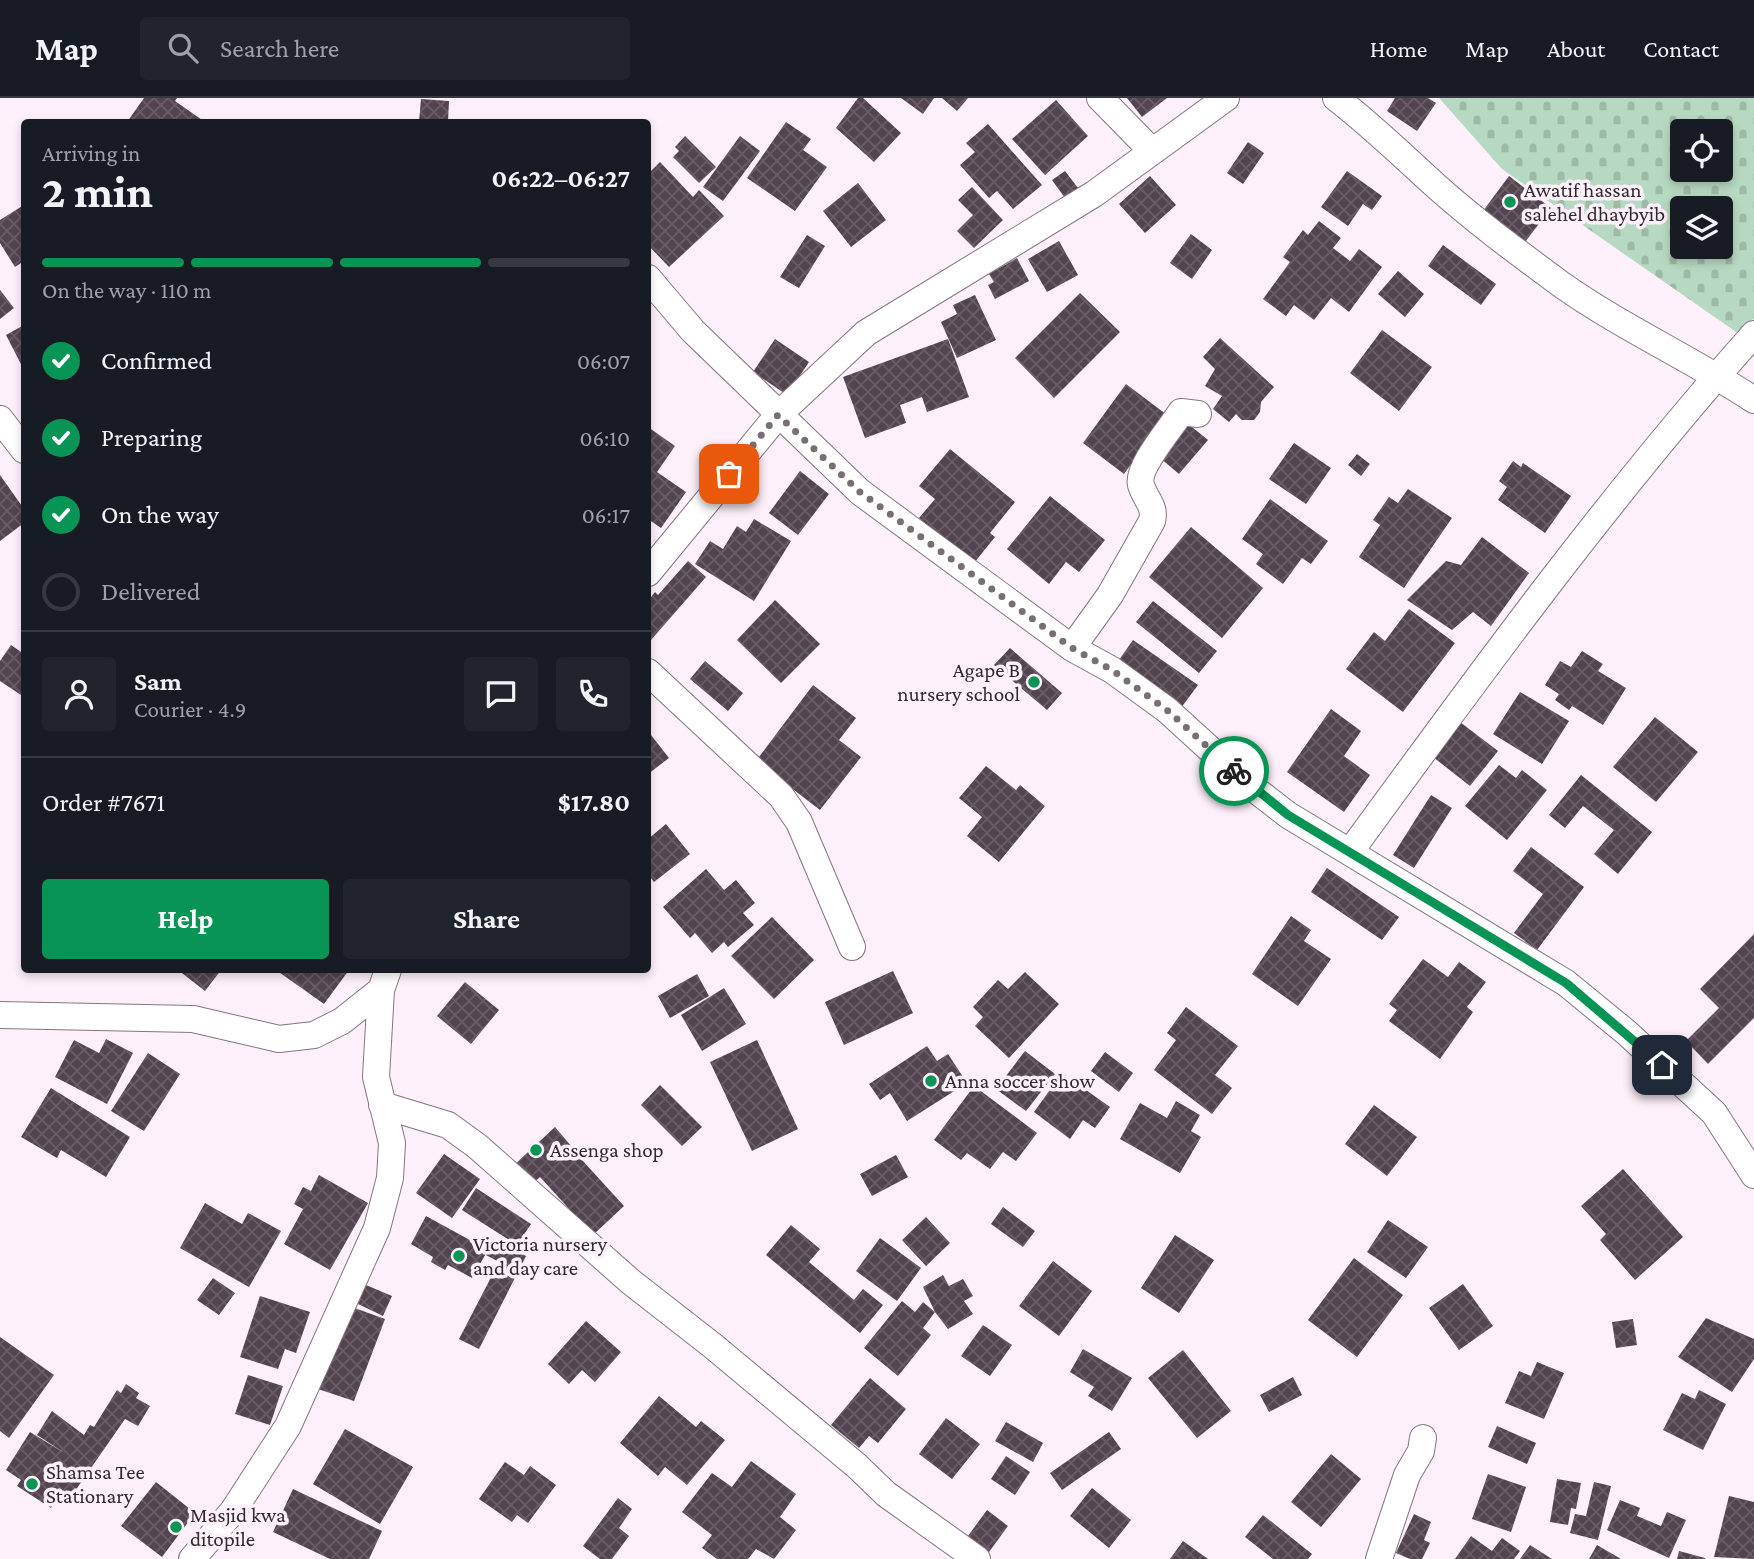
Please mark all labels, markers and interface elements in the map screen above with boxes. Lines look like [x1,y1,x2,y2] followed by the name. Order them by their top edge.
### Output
[140,17,630,80] search box
[164,29,202,67] icon: search
[35,30,98,67] text: Map
[220,34,339,63] text: Search here
[1370,35,1427,62] text: Home
[1465,35,1509,62] text: Map
[1547,35,1605,62] text: About
[1643,35,1719,62] text: Contact
[1670,119,1733,259] map controls
[1670,119,1733,182] button: locate
[42,140,140,166] text: Arriving in
[491,164,630,193] text: 06:22–06:27
[42,166,153,217] text: 2 min
[1524,178,1665,226] place label: Awatif hassan salehel dhaybyib
[1502,194,1518,210] marker: Awatif hassan salehel dhaybyib
[1670,196,1733,259] button: layers
[42,277,212,303] text: On the way · 110 m
[42,342,80,380] icon: check
[101,346,212,375] text: Confirmed
[577,348,630,374] text: 06:07
[42,419,80,457] icon: check
[101,423,202,452] text: Preparing
[579,425,630,451] text: 06:10
[699,444,759,504] pin
[710,455,748,493] icon: bag
[42,496,80,534] icon: check
[101,500,219,529] text: On the way
[582,502,630,528] text: 06:17
[101,577,200,606] text: Delivered
[42,657,116,731] button: person
[464,657,538,731] button: chat
[556,657,630,731] button: phone
[897,658,1020,706] place label: Agape B nursery school
[134,667,182,696] text: Sam
[1026,674,1042,690] marker: Agape B nursery school
[134,696,246,722] text: Courier · 4.9
[1199,736,1269,806] courier
[1215,752,1253,790] icon: bike
[42,788,165,817] text: Order #7671
[558,788,630,817] text: $17.80
[42,879,329,959] button: Help
[343,879,630,959] button: Share
[1632,1035,1692,1095] pin
[1643,1046,1681,1084] icon: home
[945,1069,1096,1093] place label: Anna soccer show
[923,1073,939,1089] marker: Anna soccer show
[550,1138,664,1162] place label: Assenga shop
[528,1142,544,1158] marker: Assenga shop
[473,1232,607,1280] place label: Victoria nursery and day care
[451,1248,467,1264] marker: Victoria nursery and day care
[46,1460,145,1508] place label: Shamsa Tee Stationary
[24,1476,40,1492] marker: Shamsa Tee Stationary
[190,1503,286,1551] place label: Masjid kwa ditopile
[168,1519,184,1535] marker: Masjid kwa ditopile

